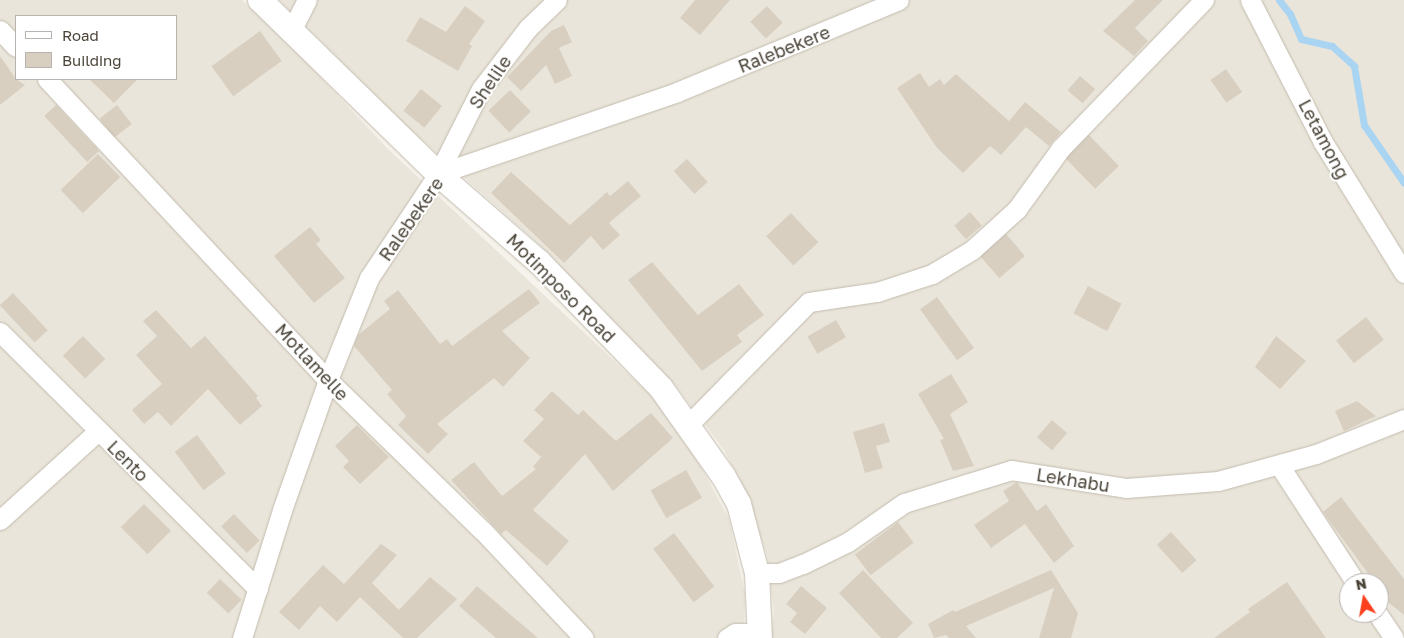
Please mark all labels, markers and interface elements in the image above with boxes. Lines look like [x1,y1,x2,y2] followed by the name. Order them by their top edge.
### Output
[15,15,178,80] legend
[735,21,833,77] street label: Ralebekere
[62,26,99,44] text: Road
[62,51,122,69] text: Building
[464,51,516,113] street label: Shelile
[1294,96,1354,182] street label: Letamong
[374,173,448,265] street label: Ralebekere
[502,229,620,347] street label: Motimposo Road
[271,319,353,405] street label: Motlamelle
[103,436,153,486] street label: Lento
[1035,464,1111,496] street label: Lekhabu
[1339,573,1389,623] north arrow
[1354,574,1368,593] text: N

